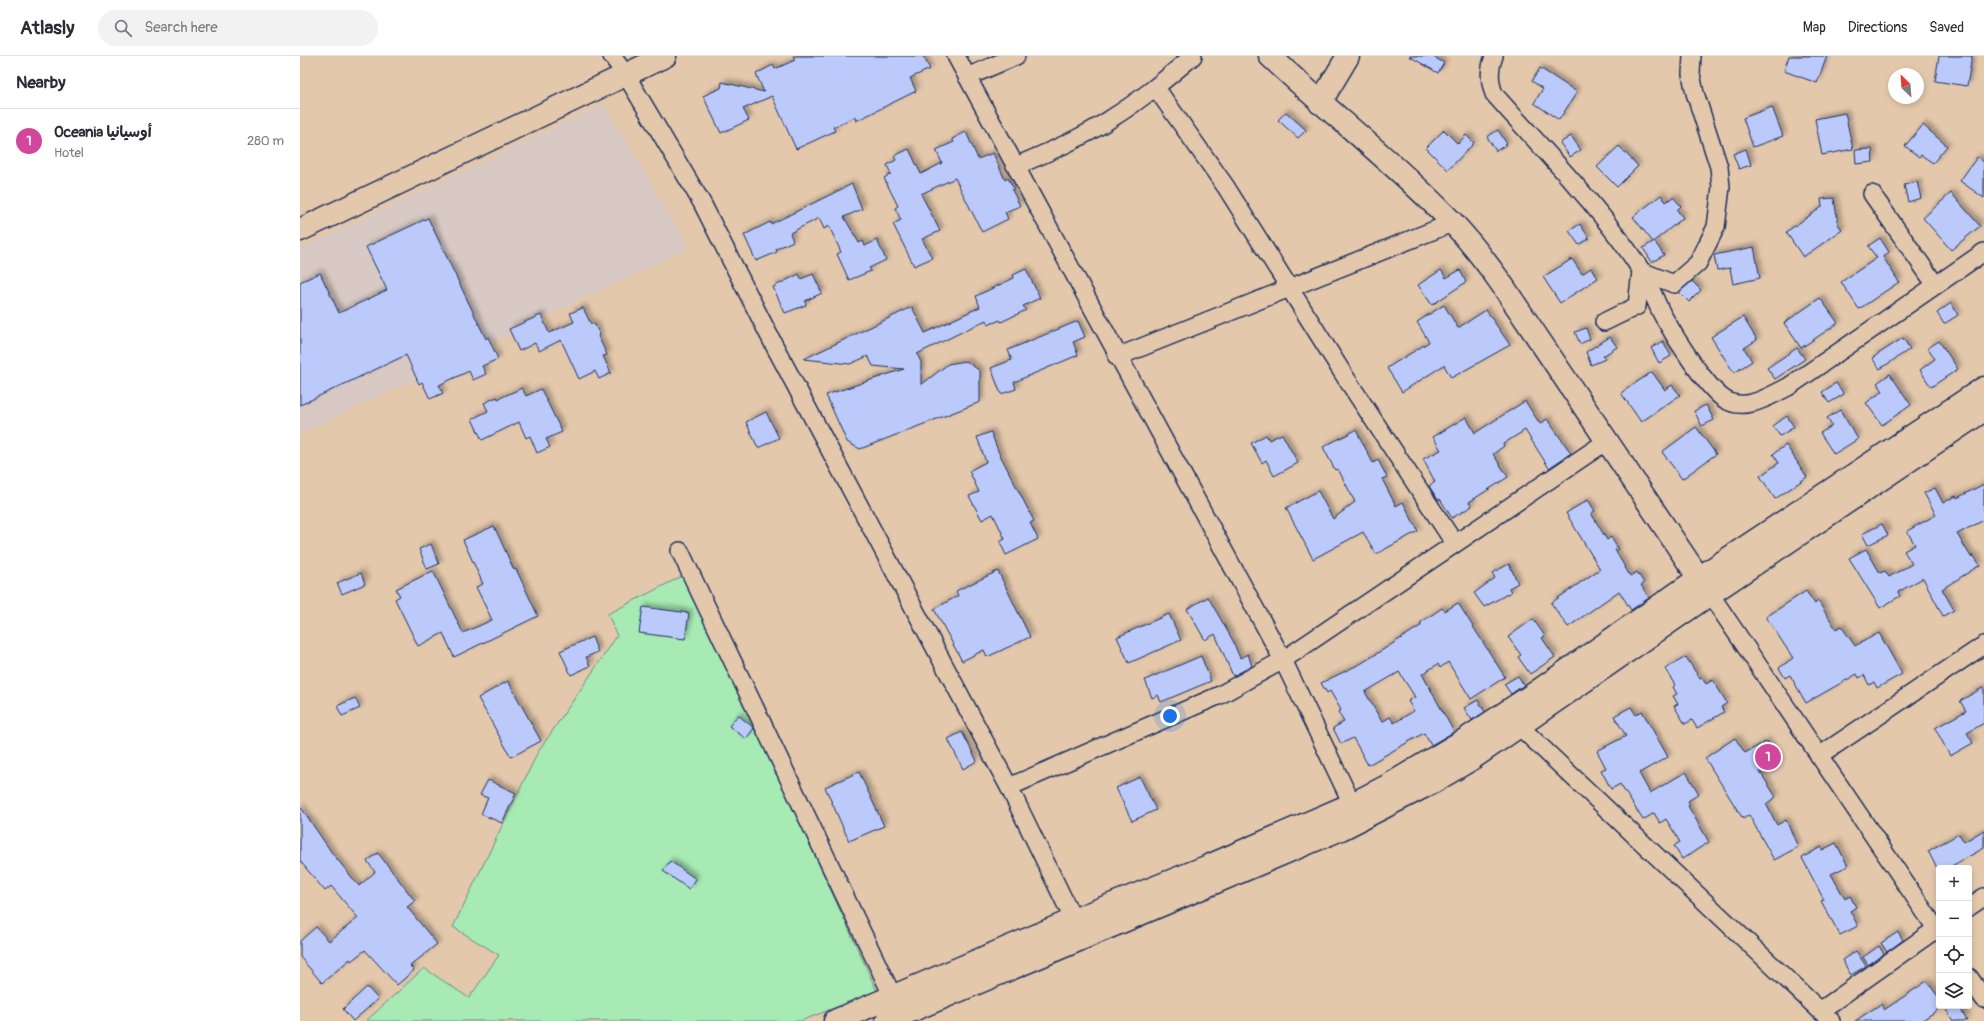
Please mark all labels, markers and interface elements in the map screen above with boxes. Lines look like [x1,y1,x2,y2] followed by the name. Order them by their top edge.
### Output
[98,10,378,46] search box
[20,16,74,40] text: Atlasly
[112,17,134,39] icon: search
[144,18,218,37] text: Search here
[1803,19,1826,36] text: Map
[1848,19,1907,36] text: Directions
[1929,19,1964,36] text: Saved
[1888,68,1924,104] north arrow
[16,72,65,93] text: Nearby
[54,123,152,142] text: Oceania أوسيانيا
[26,133,32,149] text: 1
[247,133,284,149] text: 280 m
[54,145,84,161] text: Hotel
[1160,706,1180,726] your location
[1755,742,1781,772] pin: 1
[1936,865,1972,1009] map controls
[1936,865,1972,901] button: +
[1936,901,1972,937] button: −
[1936,937,1972,973] button: locate
[1936,973,1972,1009] button: layers

